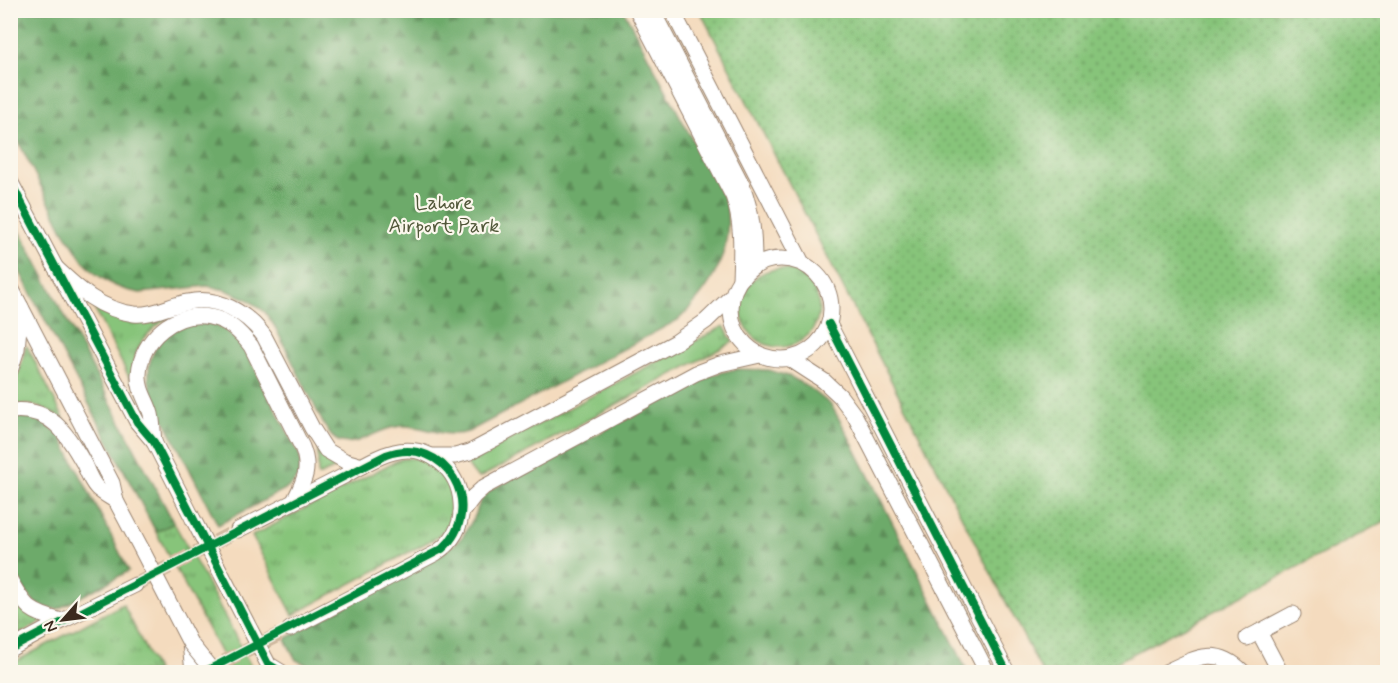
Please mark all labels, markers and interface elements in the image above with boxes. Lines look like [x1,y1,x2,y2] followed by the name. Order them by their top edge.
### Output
[389,190,499,240] park label: Lahore Airport Park
[33,590,93,650] north arrow
[39,617,63,636] text: N

